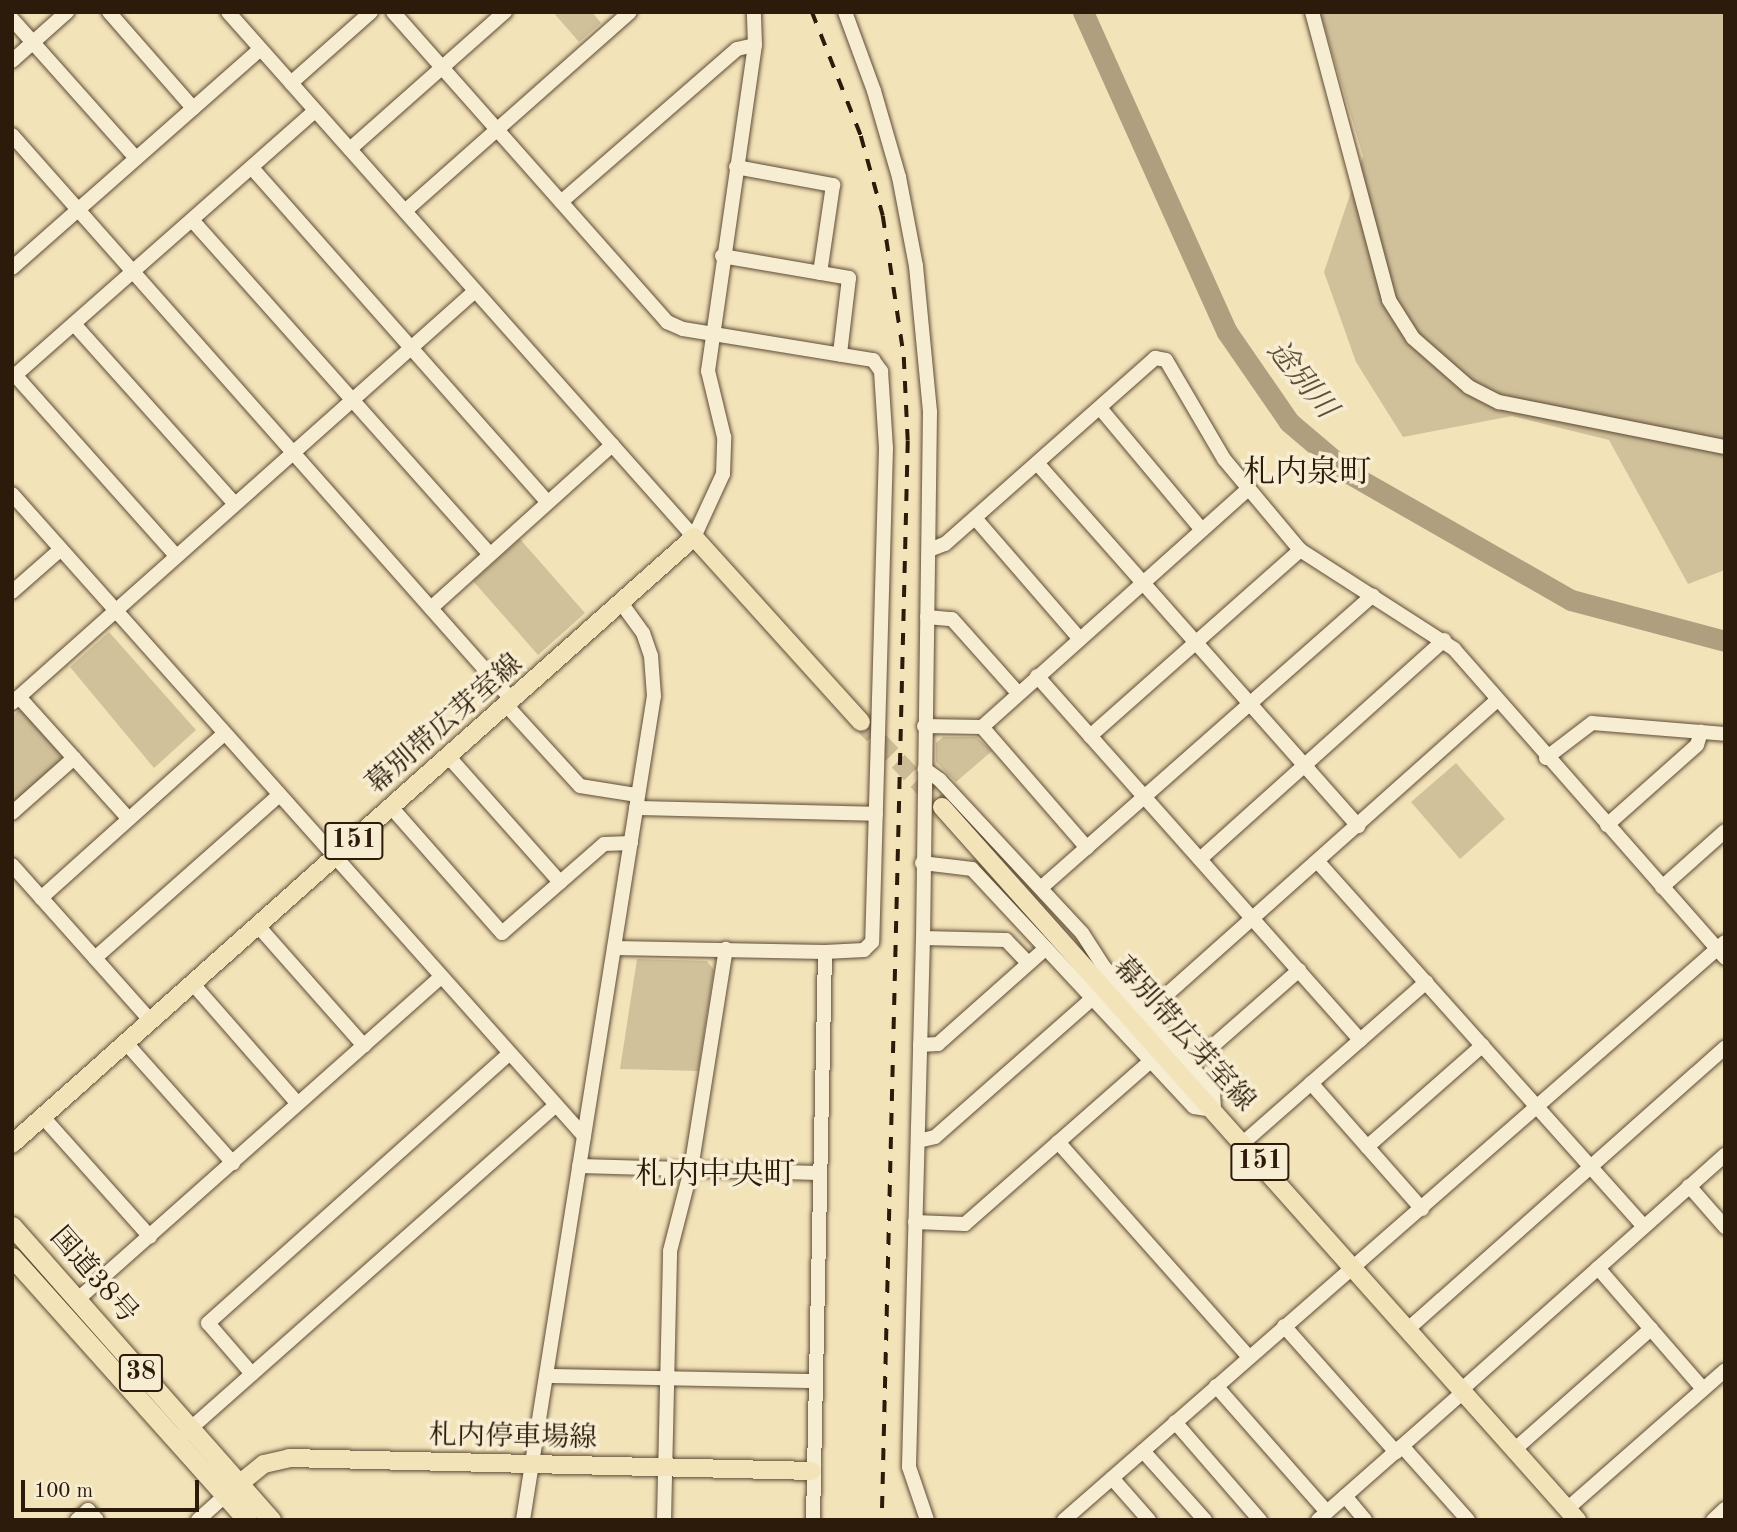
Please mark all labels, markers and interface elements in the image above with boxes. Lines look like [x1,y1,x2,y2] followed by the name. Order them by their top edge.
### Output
[1259,334,1343,426] water label: 途別川
[1243,455,1371,493] district label: 札内泉町
[360,648,530,802] street label: 幕別帯広芽室線
[324,818,384,863] road number: 151
[1105,951,1261,1119] street label: 幕別帯広芽室線
[1230,1140,1290,1184] road number: 151
[635,1157,795,1195] district label: 札内中央町
[42,1221,144,1331] street label: 国道38号
[118,1350,164,1396] road number: 38
[429,1420,597,1456] street label: 札内停車場線
[24,1466,203,1510] scale bar
[34,1481,93,1502] text: 100 m

